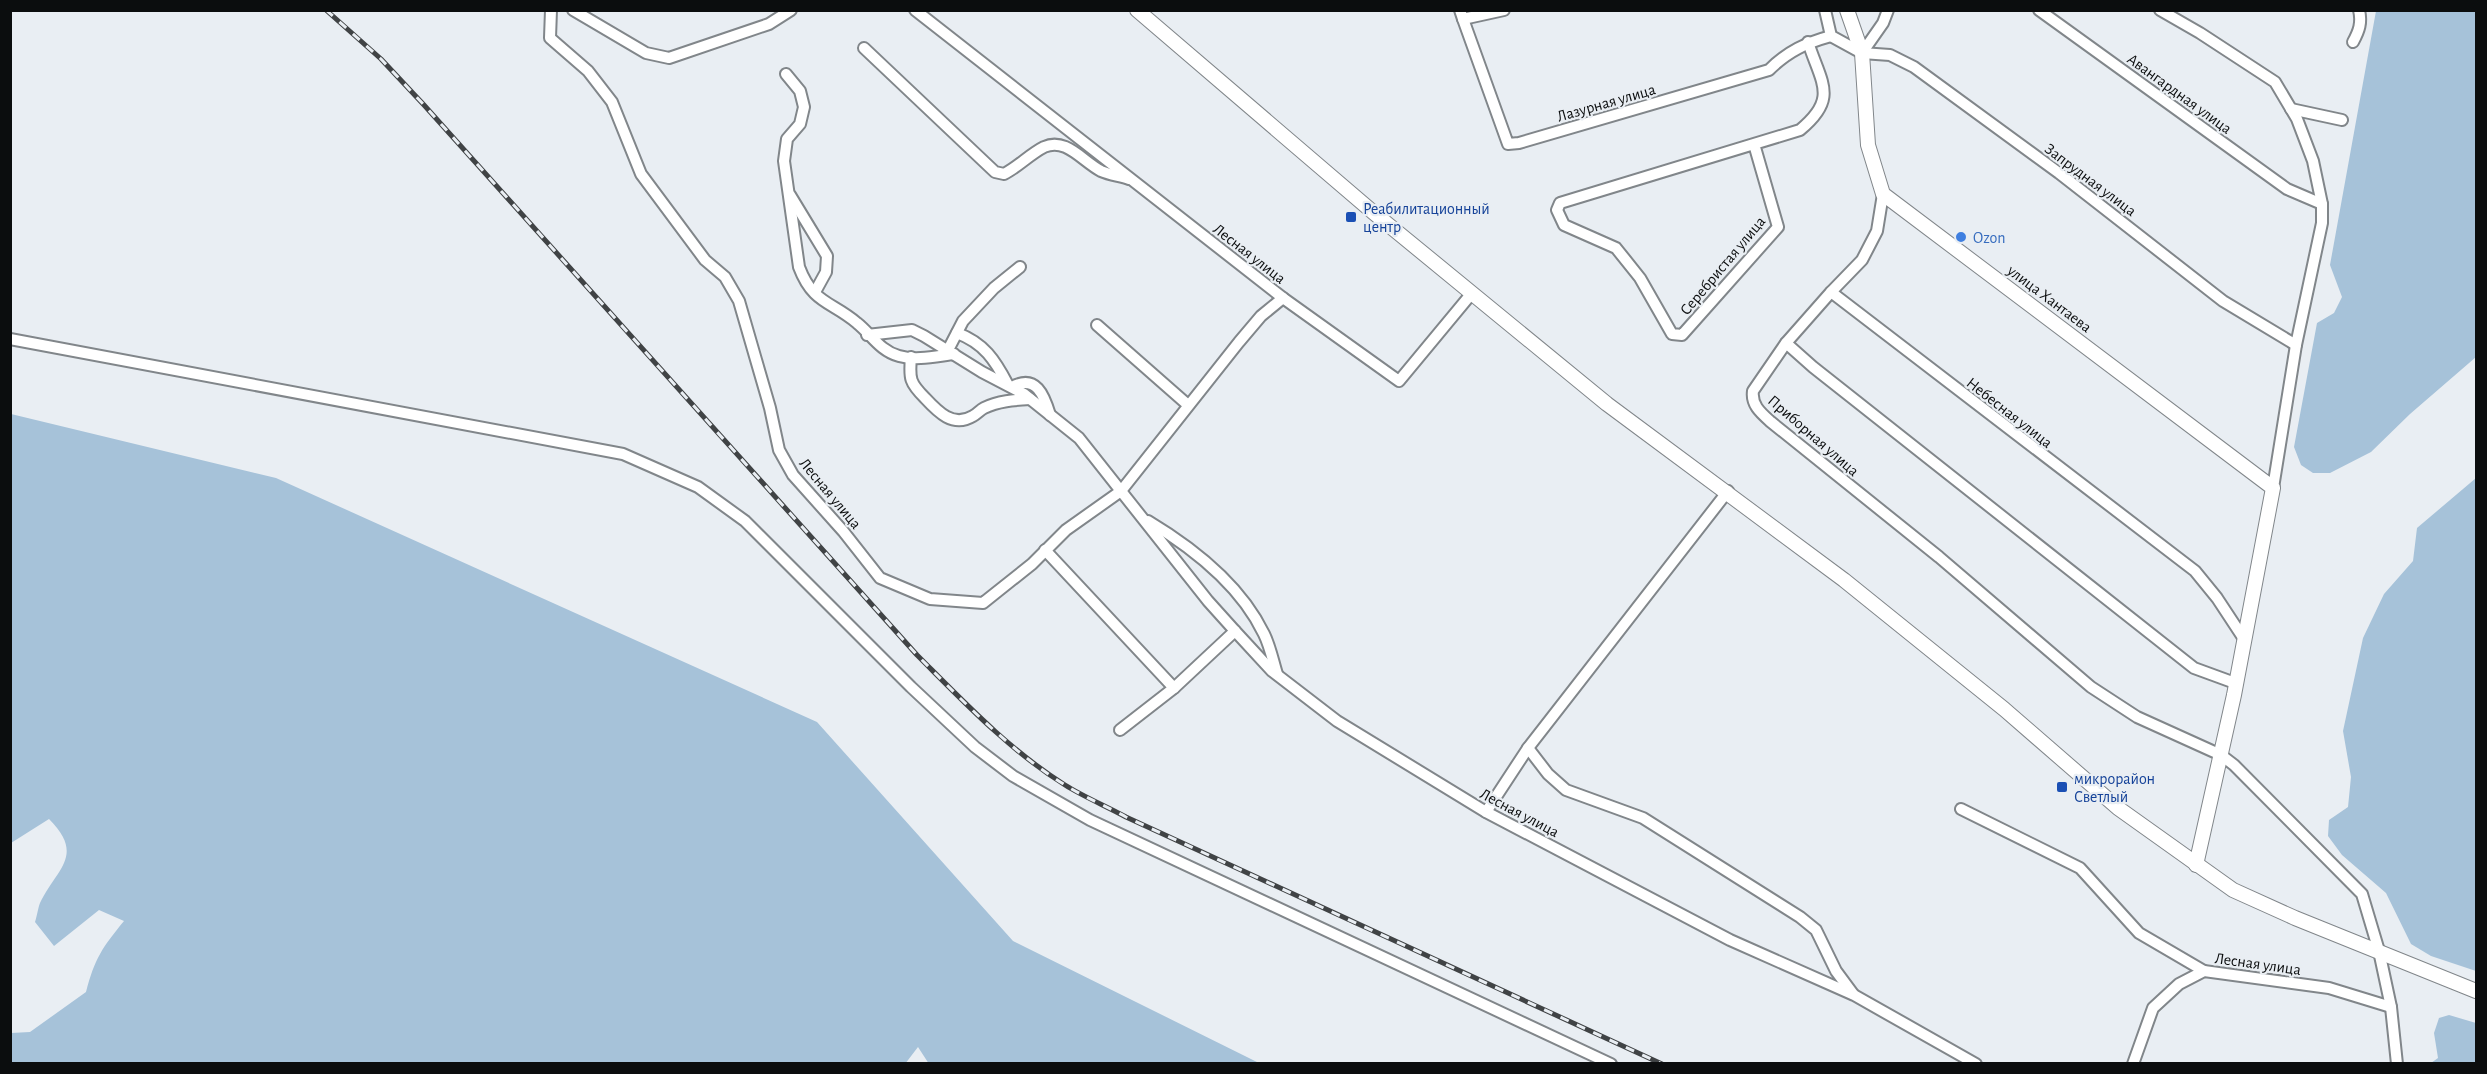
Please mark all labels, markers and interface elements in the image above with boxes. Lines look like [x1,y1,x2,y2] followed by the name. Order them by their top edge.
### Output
[2124,51,2235,138] street label: Авангардная улица
[1555,81,1658,126] street label: Лазурная улица
[2041,140,2139,220] street label: Запрудная улица
[1363,201,1490,235] place label: Реабилитационный центр
[1344,210,1358,224] marker: Реабилитационный центр
[1677,213,1769,319] street label: Серебристая улица
[1210,221,1289,288] street label: Лесная улица
[1954,230,1968,244] marker: Ozon
[1973,230,2005,246] place label: Ozon
[2003,261,2094,336] street label: улица Хантаева
[1963,374,2055,452] street label: Небесная улица
[1764,392,1862,480] street label: Приборная улица
[795,455,864,533] street label: Лесная улица
[2074,771,2155,805] place label: микрорайон Светлый
[2055,780,2069,794] marker: микрорайон Светлый
[1477,785,1562,841] street label: Лесная улица
[2214,950,2302,979] street label: Лесная улица

